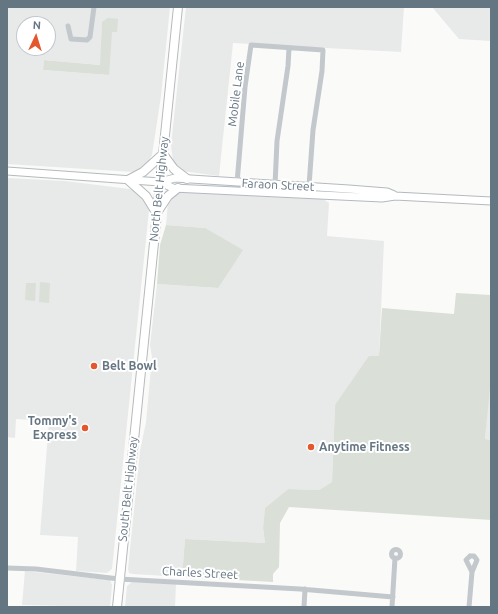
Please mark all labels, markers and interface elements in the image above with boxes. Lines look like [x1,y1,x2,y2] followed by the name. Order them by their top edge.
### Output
[16,16,56,56] north arrow
[32,19,41,31] text: N
[225,61,247,127] street label: Mobile Lane
[146,136,172,242] street label: North Belt Highway
[241,176,315,194] street label: Faraon Street
[102,359,157,373] place label: Belt Bowl
[89,361,99,371] marker: Belt Bowl
[28,414,77,442] place label: Tommy's Express
[80,423,90,433] marker: Tommy's Express
[115,436,141,542] street label: South Belt Highway
[319,440,410,454] place label: Anytime Fitness
[306,442,316,452] marker: Anytime Fitness
[162,564,238,582] street label: Charles Street

